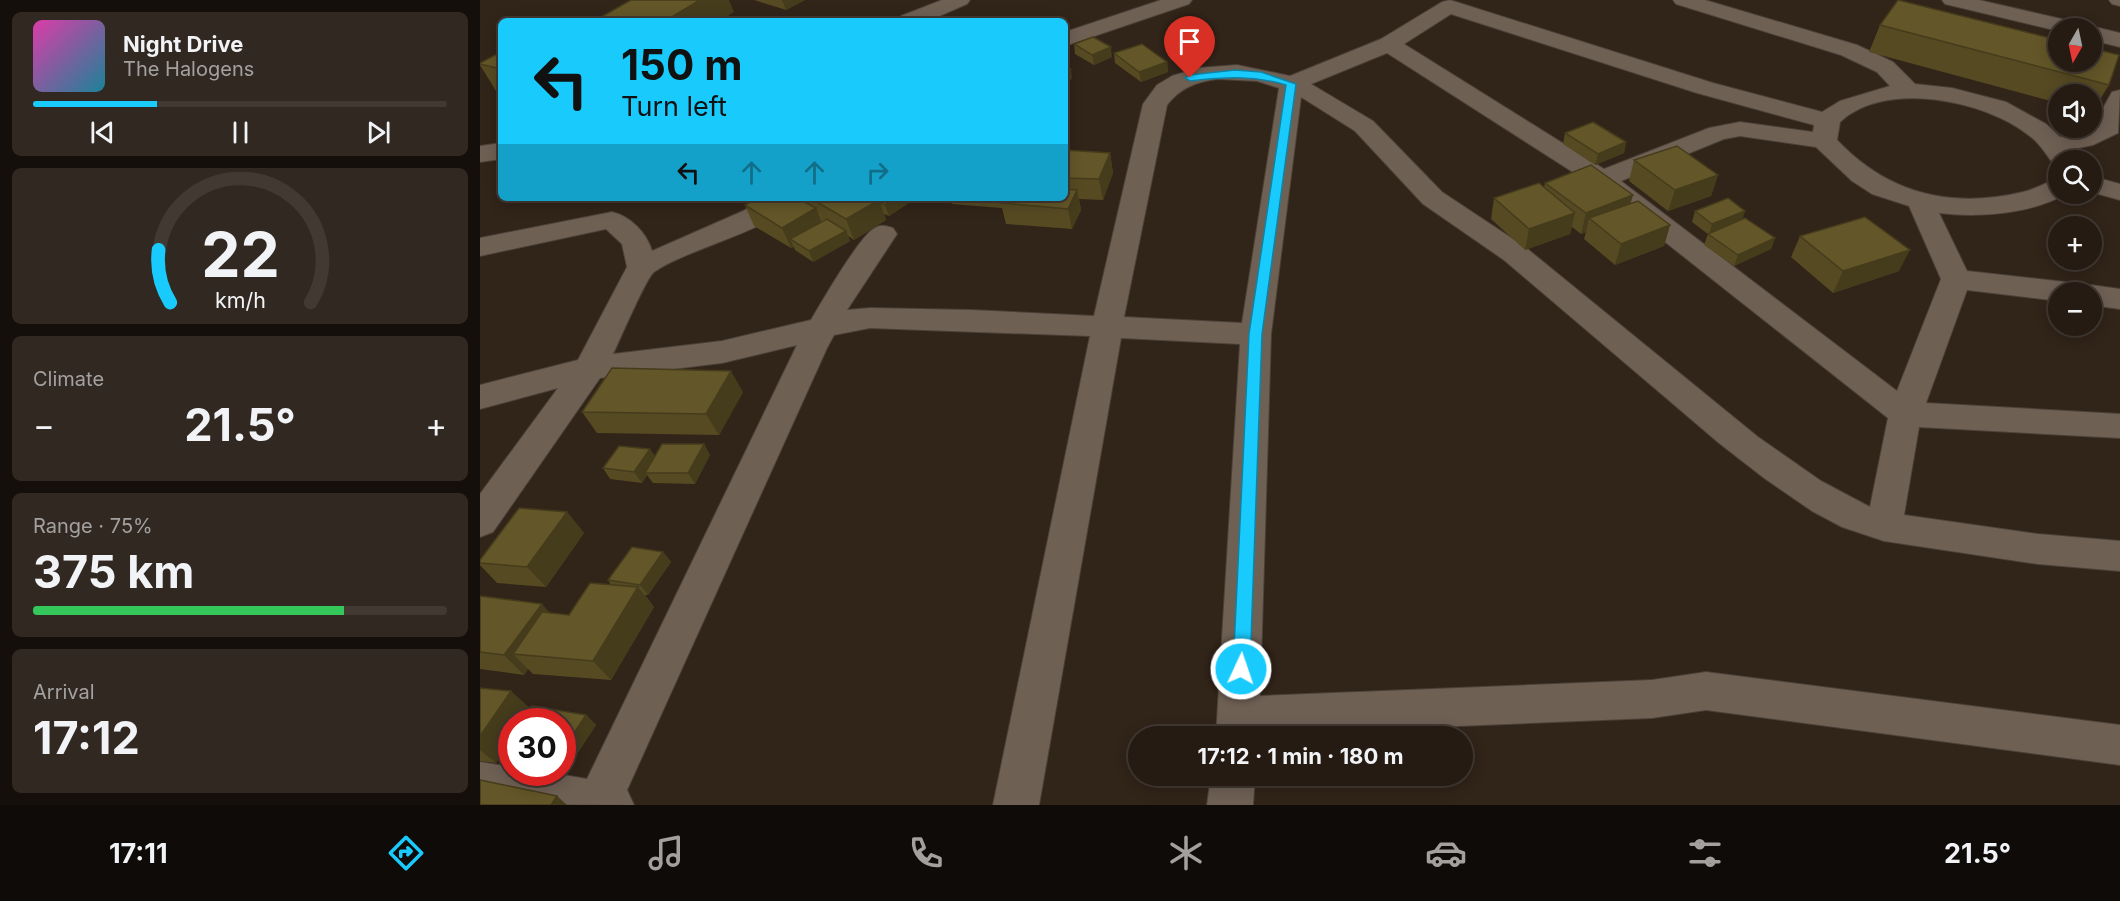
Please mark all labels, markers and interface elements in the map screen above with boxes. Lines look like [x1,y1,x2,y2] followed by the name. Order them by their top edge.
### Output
[1164,16,1215,78] pin
[2048,18,2102,72] north arrow
[2048,18,2102,336] map controls
[1173,25,1206,58] icon: arrive
[123,31,243,57] text: Night Drive
[621,39,743,90] text: 150 m
[522,42,600,120] icon: left
[123,57,254,81] text: The Halogens
[2048,84,2102,138] button: sound
[621,90,727,123] text: Turn left
[86,116,119,149] icon: previous
[224,116,257,149] icon: pause
[362,116,395,149] icon: next
[2048,150,2102,204] button: search
[672,156,705,189] icon: left
[735,156,768,189] icon: ahead
[798,156,831,189] icon: ahead
[861,156,894,189] icon: right
[2048,216,2102,270] button: +
[201,217,279,292] text: 22
[2048,282,2102,336] button: −
[215,288,265,314] text: km/h
[33,367,104,391] text: Climate
[184,397,296,452] text: 21.5°
[33,405,55,445] text: −
[425,405,447,445] text: +
[33,514,153,538] text: Range · 75%
[33,544,194,599] text: 375 km
[1209,637,1273,701] position arrow
[33,680,95,704] text: Arrival
[498,708,576,786] speed limit sign: 30
[33,710,140,765] text: 17:12
[1197,743,1404,769] text: 17:12 · 1 min · 180 m
[385,832,427,874] icon: directions
[645,832,687,874] icon: music
[905,832,947,874] icon: phone
[1165,832,1207,874] icon: climate
[1425,832,1467,874] icon: car
[1684,832,1726,874] icon: filters
[109,837,168,870] text: 17:11
[1944,837,2011,870] text: 21.5°

